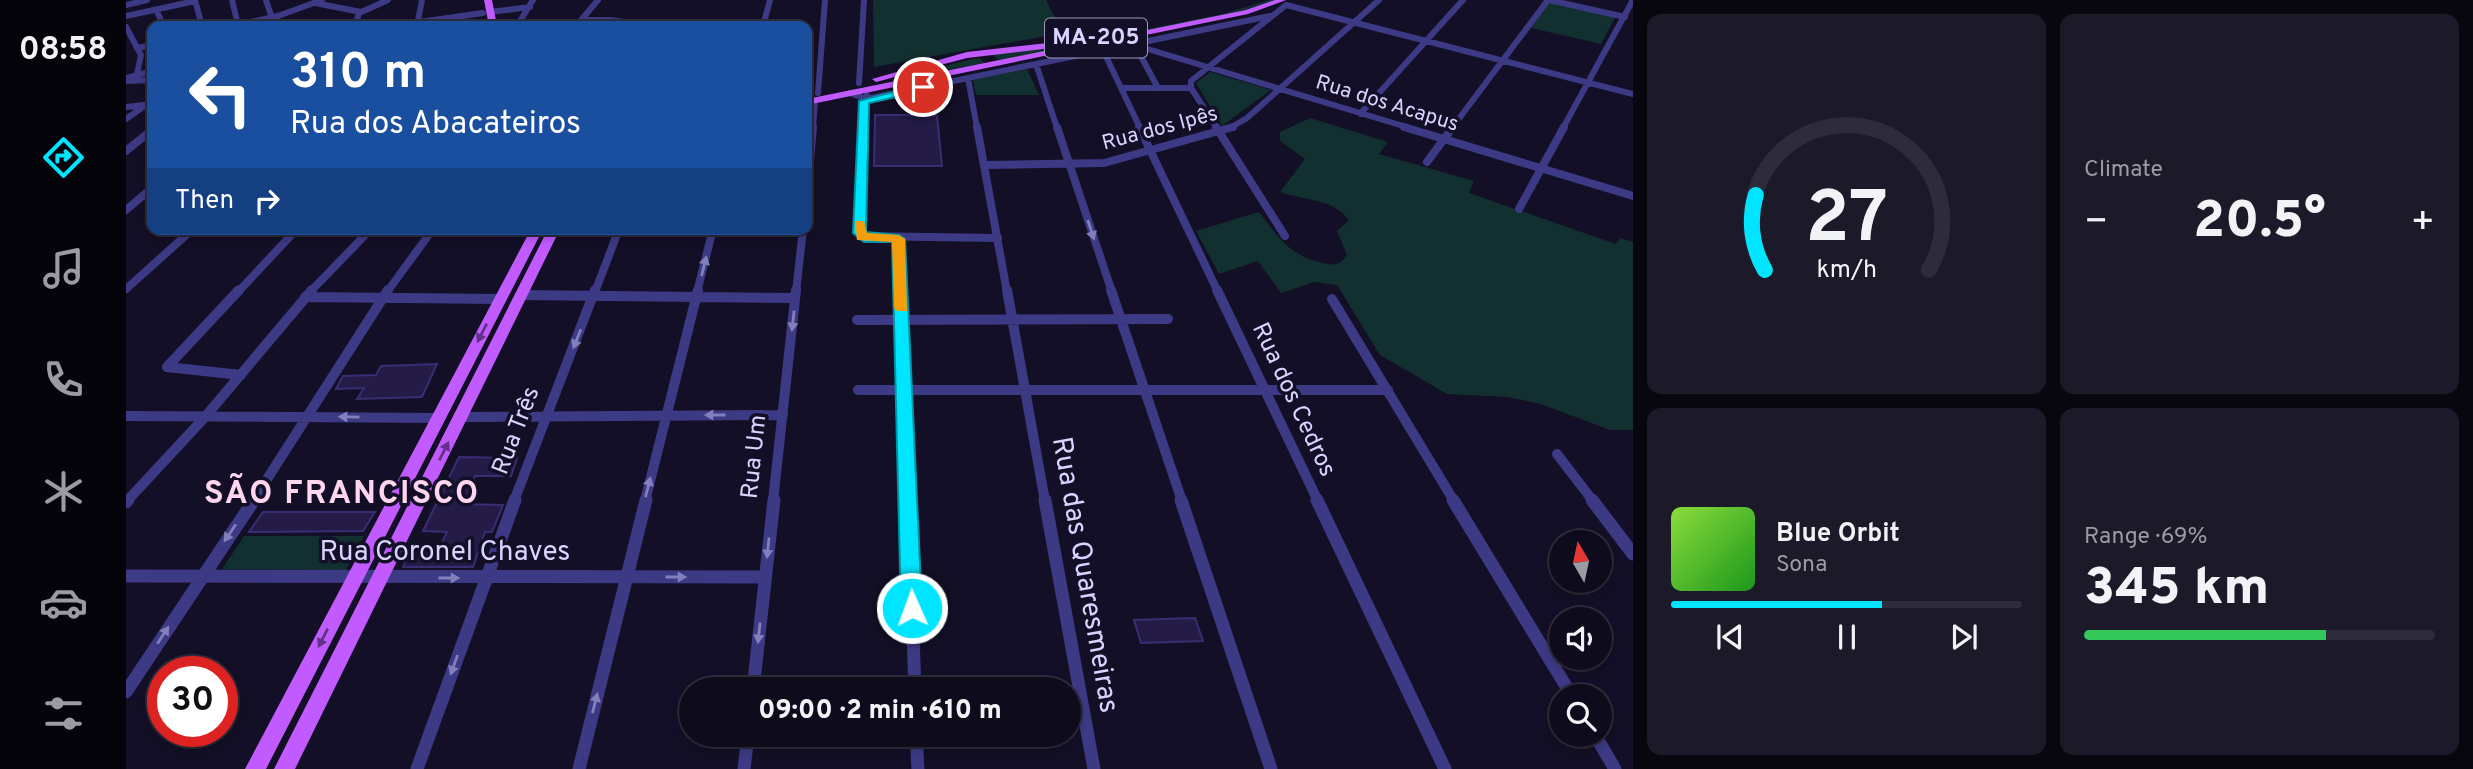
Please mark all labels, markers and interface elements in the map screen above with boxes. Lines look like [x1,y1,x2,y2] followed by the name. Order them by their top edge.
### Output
[1045,19,1147,58] road number: MA-205
[19,31,107,71] text: 08:58
[290,44,426,106] text: 310 m
[175,49,266,140] icon: left
[893,57,953,117] pin
[904,68,942,106] icon: arrive
[1312,69,1462,139] street label: Rua dos Acapus
[1099,101,1221,157] street label: Rua dos Ipês
[290,105,581,145] text: Rua dos Abacateiros
[39,133,88,182] icon: directions
[2084,156,2163,185] text: Climate
[1805,176,1888,268] text: 27
[248,182,286,220] icon: right
[175,185,234,218] text: Then
[2193,190,2326,256] text: 20.5°
[2084,199,2109,248] text: −
[2410,199,2435,248] text: +
[1086,219,1097,240] one-way arrow
[39,244,88,293] icon: music
[699,255,710,277] one-way arrow
[1816,255,1877,287] text: km/h
[787,311,798,333] one-way arrow
[1244,318,1342,482] street label: Rua dos Cedros
[477,323,488,343] one-way arrow
[572,328,583,349] one-way arrow
[39,355,88,404] icon: phone
[487,383,547,479] street label: Rua Três
[703,409,725,421] one-way arrow
[338,411,360,423] one-way arrow
[736,413,774,501] street label: Rua Um
[1042,434,1126,716] street label: Rua das Quaresmeiras
[438,441,449,461] one-way arrow
[39,467,88,516] icon: climate
[204,473,480,515] district label: SÃO FRANCISCO
[643,476,654,498] one-way arrow
[1776,518,1900,551] text: Blue Orbit
[2084,523,2207,552] text: Range · 69%
[223,524,236,543] one-way arrow
[1549,530,1612,593] north arrow
[1549,530,1612,747] map controls
[320,535,570,571] street label: Rua Coronel Chaves
[762,537,773,559] one-way arrow
[1776,551,1827,580] text: Sona
[2084,557,2269,623] text: 345 km
[665,571,687,583] one-way arrow
[875,571,949,645] position arrow
[438,572,460,584] one-way arrow
[39,578,88,627] icon: car
[1549,607,1612,670] button: sound
[1711,618,1749,656] icon: previous
[1828,618,1866,656] icon: pause
[1945,618,1983,656] icon: next
[753,622,764,644] one-way arrow
[156,625,169,644] one-way arrow
[318,628,329,648] one-way arrow
[448,654,459,675] one-way arrow
[147,656,238,747] speed limit sign: 30
[1549,684,1612,747] button: search
[39,689,88,738] icon: filters
[590,692,601,714] one-way arrow
[758,695,1002,728] text: 09:00 · 2 min · 610 m

